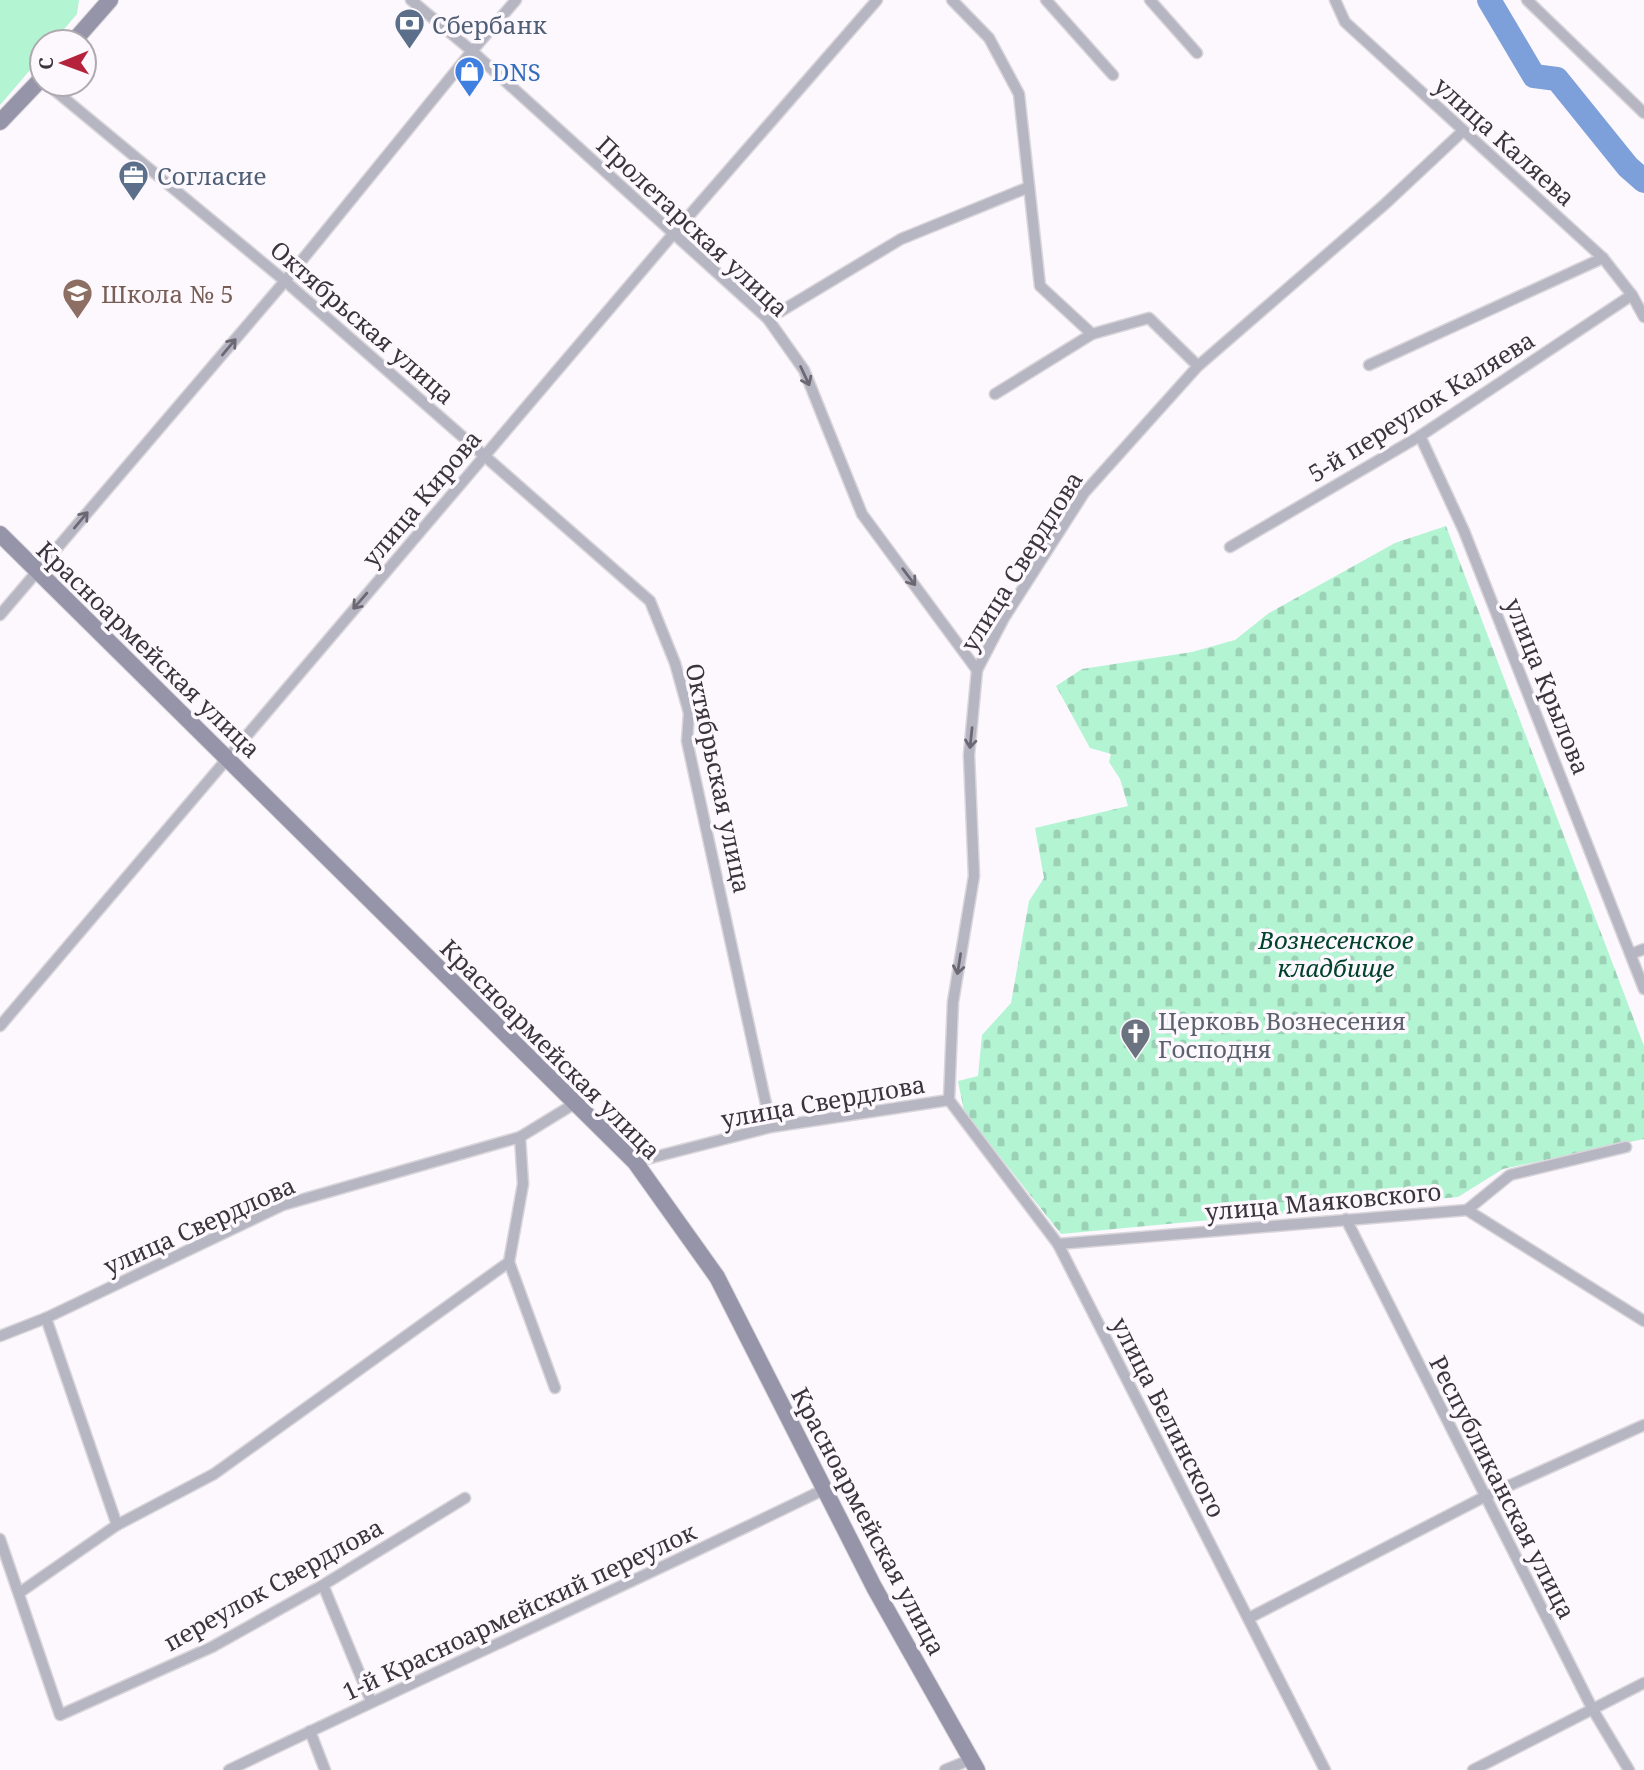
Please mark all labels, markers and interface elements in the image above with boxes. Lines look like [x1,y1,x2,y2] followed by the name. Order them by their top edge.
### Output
[392,7,426,51] bank icon: Сбербанк
[432,8,548,41] place label: Сбербанк
[28,28,98,98] north arrow
[452,54,486,98] shop icon: DNS
[492,55,541,88] place label: DNS
[33,57,59,70] text: С
[1427,69,1583,213] street label: улица Каляева
[590,128,796,324] street label: Пролетарская улица
[117,158,151,202] office icon: Согласие
[157,159,266,192] place label: Согласие
[264,233,462,411] street label: Октябрьская улица
[61,276,95,320] school or university icon: Школа № 5
[101,277,234,310] place label: Школа № 5
[1301,323,1541,489] street label: 5-й переулок Каляева
[221,338,237,356] one-way arrow
[799,365,812,386] one-way arrow
[354,422,488,574] street label: улица Кирова
[952,465,1090,657] street label: улица Свердлова
[73,511,89,529] one-way arrow
[30,533,268,765] street label: Красноармейская улица
[901,567,916,586] one-way arrow
[352,591,368,609] one-way arrow
[1498,593,1598,779] street label: улица Крылова
[679,660,759,896] street label: Октябрьская улица
[964,726,977,749] one-way arrow
[1257,923,1414,984] park label: Вознесенское кладбище
[434,932,668,1166] street label: Красноармейская улица
[953,952,966,975] one-way arrow
[1158,1004,1406,1065] place label: Церковь Вознесения Господня
[1118,1017,1152,1061] church icon: Церковь Вознесения Господня
[718,1067,928,1135] street label: улица Свердлова
[98,1168,300,1282] street label: улица Свердлова
[1203,1174,1443,1228] street label: улица Маяковского
[1104,1311,1234,1523] street label: улица Белинского
[1422,1350,1584,1624] street label: Республиканская улица
[784,1381,954,1661] street label: Красноармейская улица
[157,1510,389,1658] street label: переулок Свердлова
[337,1514,702,1708] street label: 1-й Красноармейский переулок

